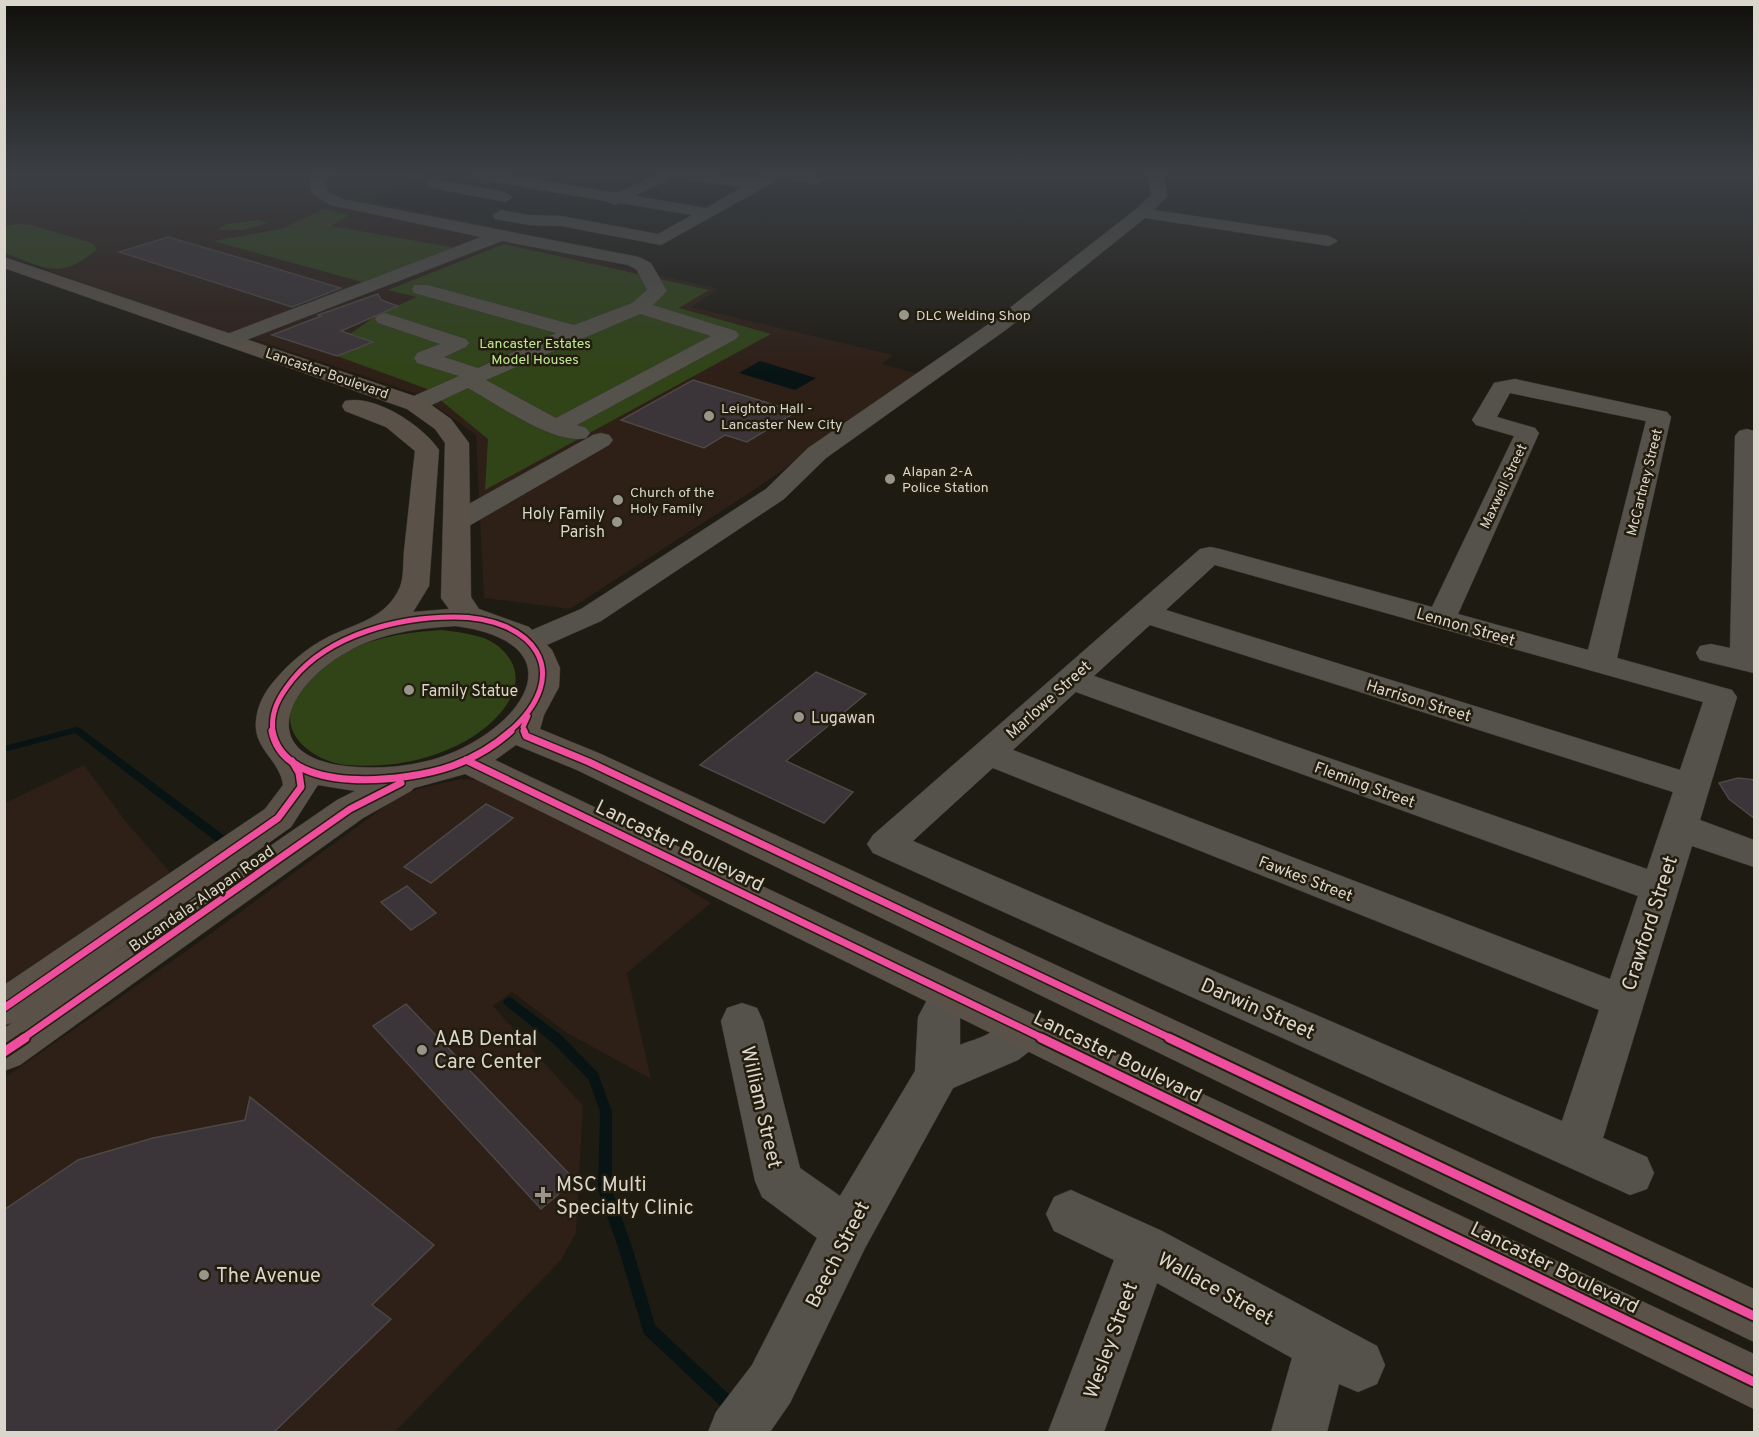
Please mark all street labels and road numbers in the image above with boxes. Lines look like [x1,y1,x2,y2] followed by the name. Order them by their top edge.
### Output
[263,345,390,403] street label: Lancaster Boulevard
[1624,427,1667,538] street label: McCartney Street
[1477,441,1532,532] street label: Maxwell Street
[1414,604,1517,652] street label: Lennon Street
[1003,657,1096,744] street label: Marlowe Street
[1364,676,1473,727] street label: Harrison Street
[1311,758,1417,813] street label: Fleming Street
[591,795,768,899] street label: Lancaster Boulevard
[126,842,279,957] street label: Bucandala-Alapan Road
[1255,853,1355,907] street label: Fawkes Street
[1617,853,1685,994] street label: Crawford Street
[1196,973,1318,1047] street label: Darwin Street
[1029,1006,1206,1110] street label: Lancaster Boulevard
[733,1044,787,1171] street label: William Street
[801,1197,877,1313] street label: Beech Street
[1466,1217,1643,1321] street label: Lancaster Boulevard
[1152,1247,1278,1332] street label: Wallace Street
[1079,1279,1145,1403] street label: Wesley Street

